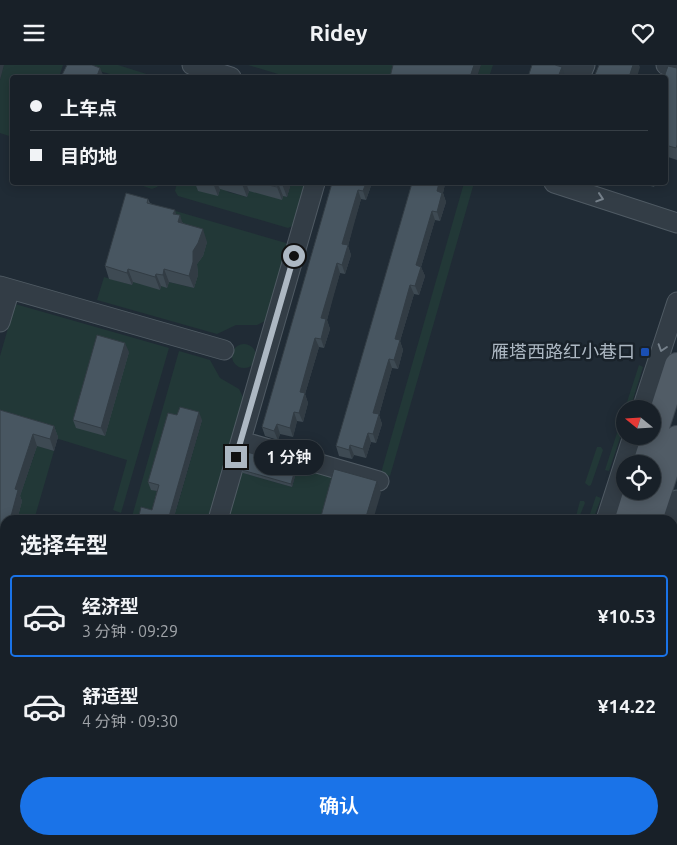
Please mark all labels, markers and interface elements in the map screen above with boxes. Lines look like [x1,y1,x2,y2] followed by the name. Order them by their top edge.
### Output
[20,19,48,47] icon: menu
[629,19,657,47] icon: heart
[309,20,368,45] text: Ridey
[60,97,117,119] text: 上车点
[60,145,117,167] text: 目的地
[596,192,604,202] one-way arrow
[283,245,305,267] route start
[491,341,635,361] place label: 雁塔西路红小巷口
[658,343,668,352] one-way arrow
[639,346,651,358] marker: 雁塔西路红小巷口
[616,400,661,445] north arrow
[616,400,661,500] map controls
[254,439,324,475] callout: 1 分钟
[225,446,247,468] route end
[267,448,311,466] text: 1 分钟
[616,455,661,500] button: locate
[20,532,108,557] text: 选择车型
[22,594,67,639] icon: car
[82,595,139,617] text: 经济型
[598,605,656,627] text: ¥10.53
[82,622,178,640] text: 3 分钟 · 09:29
[22,684,67,729] icon: car
[82,685,139,707] text: 舒适型
[598,695,656,717] text: ¥14.22
[82,712,178,730] text: 4 分钟 · 09:30
[20,777,658,835] button: 确认

